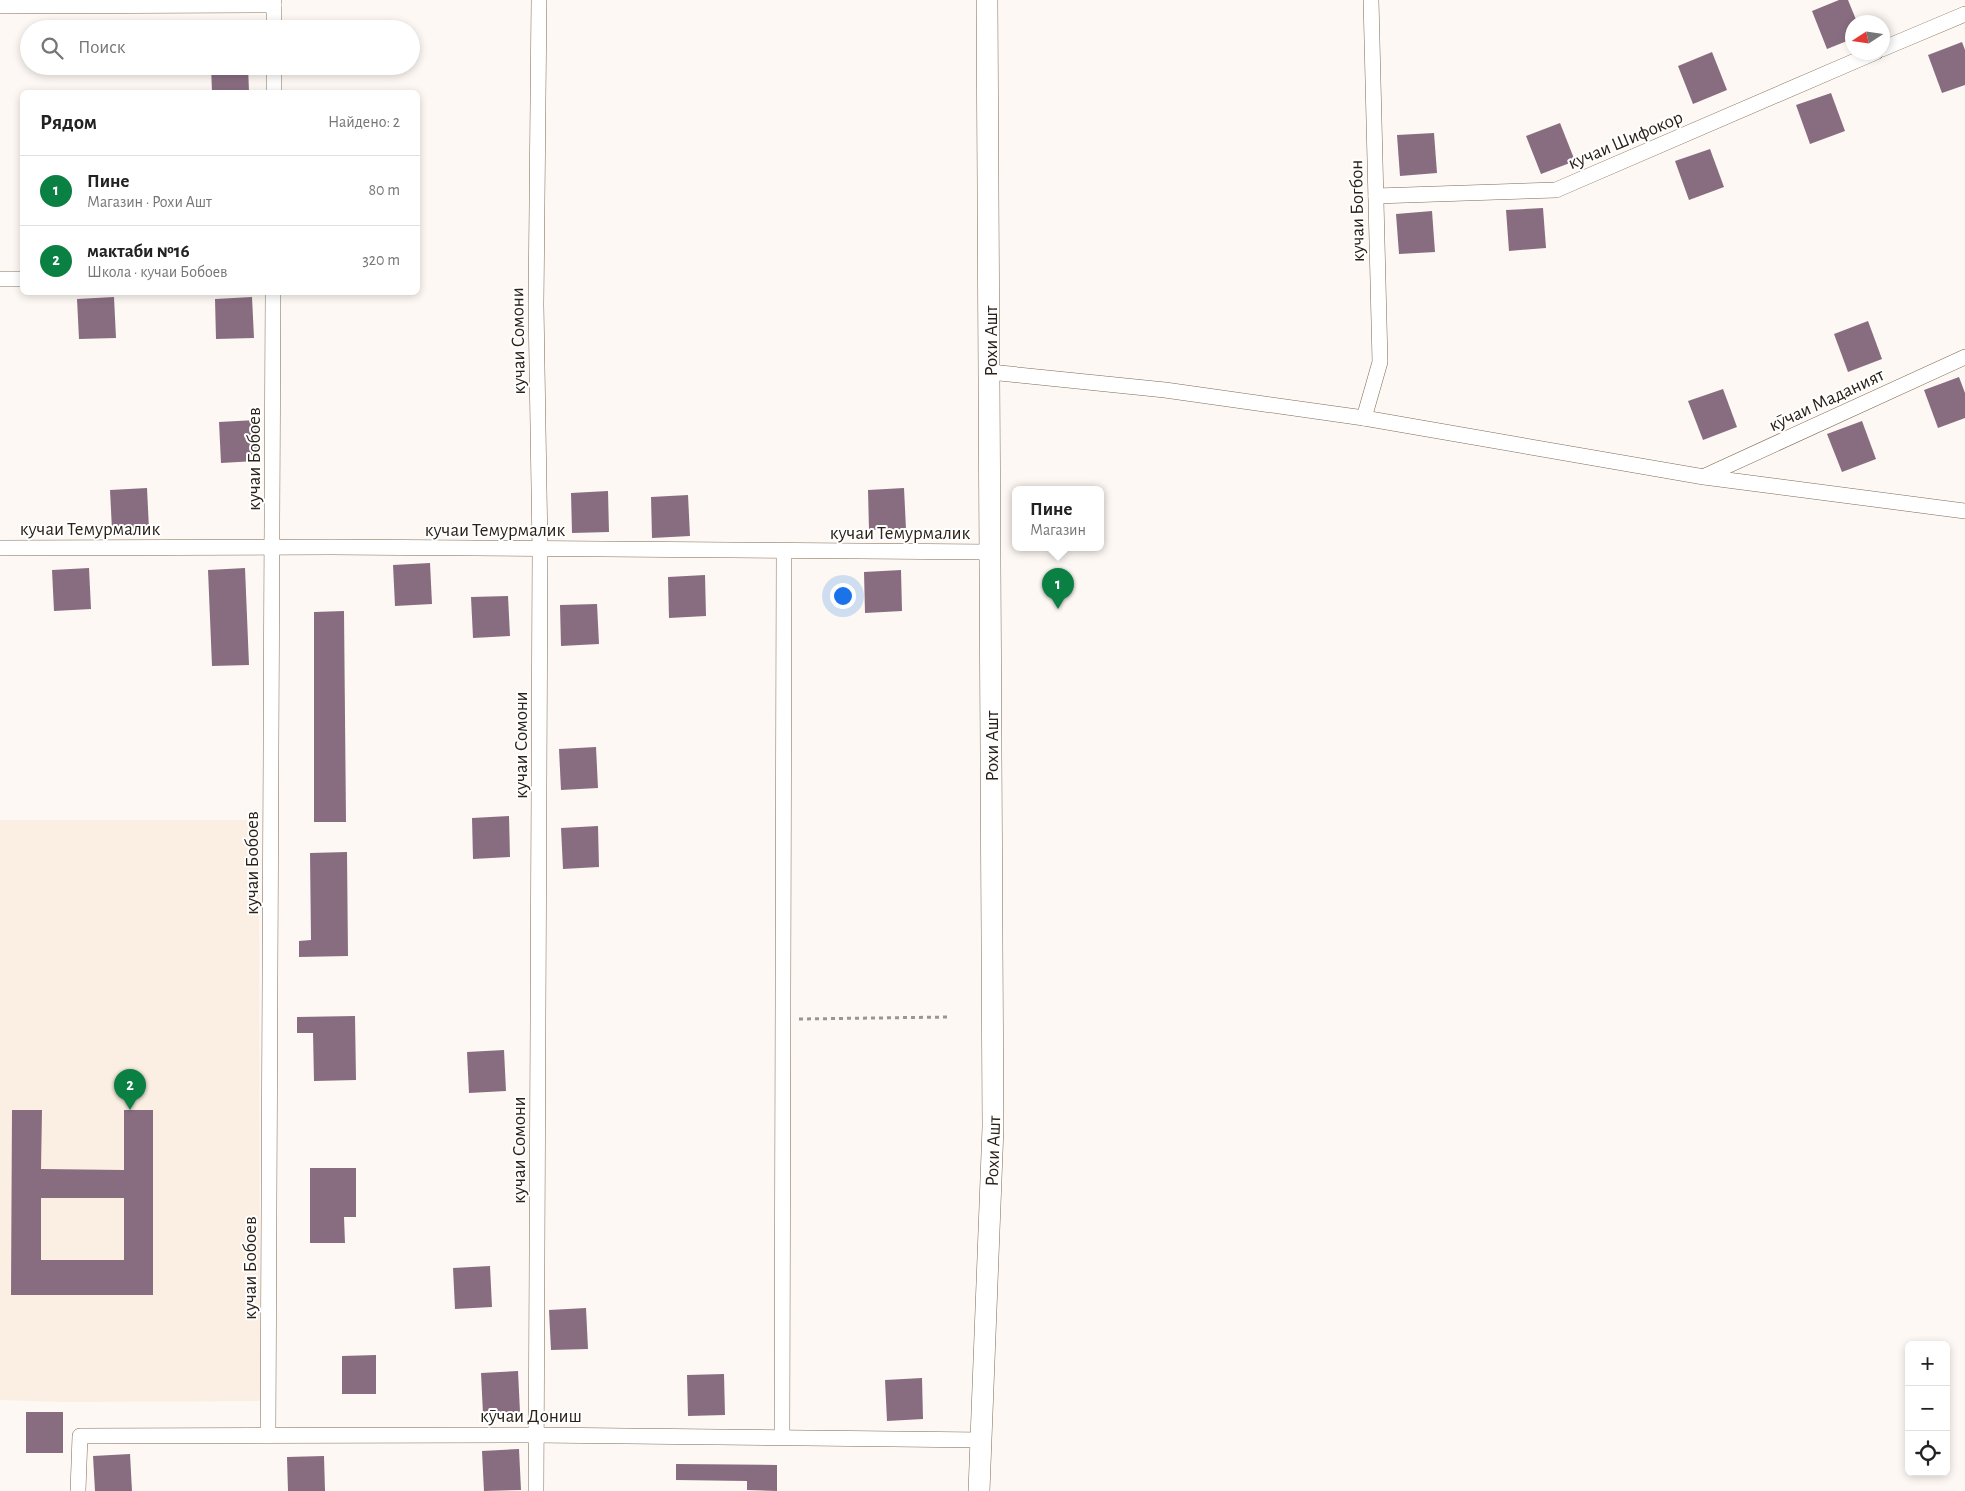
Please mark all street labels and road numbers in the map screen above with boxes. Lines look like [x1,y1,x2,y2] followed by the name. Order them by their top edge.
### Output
[1565,108,1686,173] street label: кучаи Шифокор
[1347,160,1368,262] street label: кучаи Богбон
[508,287,529,395] street label: кучаи Сомони
[982,305,1001,376] street label: Рохи Ашт
[1766,365,1887,435] street label: кӯчаи Маданият
[245,407,264,511] street label: кучаи Бобоев
[20,520,161,539] street label: кучаи Темурмалик
[425,521,566,540] street label: кучаи Темурмалик
[830,524,971,543] street label: кучаи Темурмалик
[512,691,531,799] street label: кучаи Сомони
[983,710,1002,781] street label: Рохи Ашт
[243,811,262,915] street label: кучаи Бобоев
[510,1096,529,1204] street label: кучаи Сомони
[983,1115,1004,1187] street label: Рохи Ашт
[241,1216,260,1320] street label: кучаи Бобоев
[480,1407,582,1426] street label: кӯчаи Дониш

